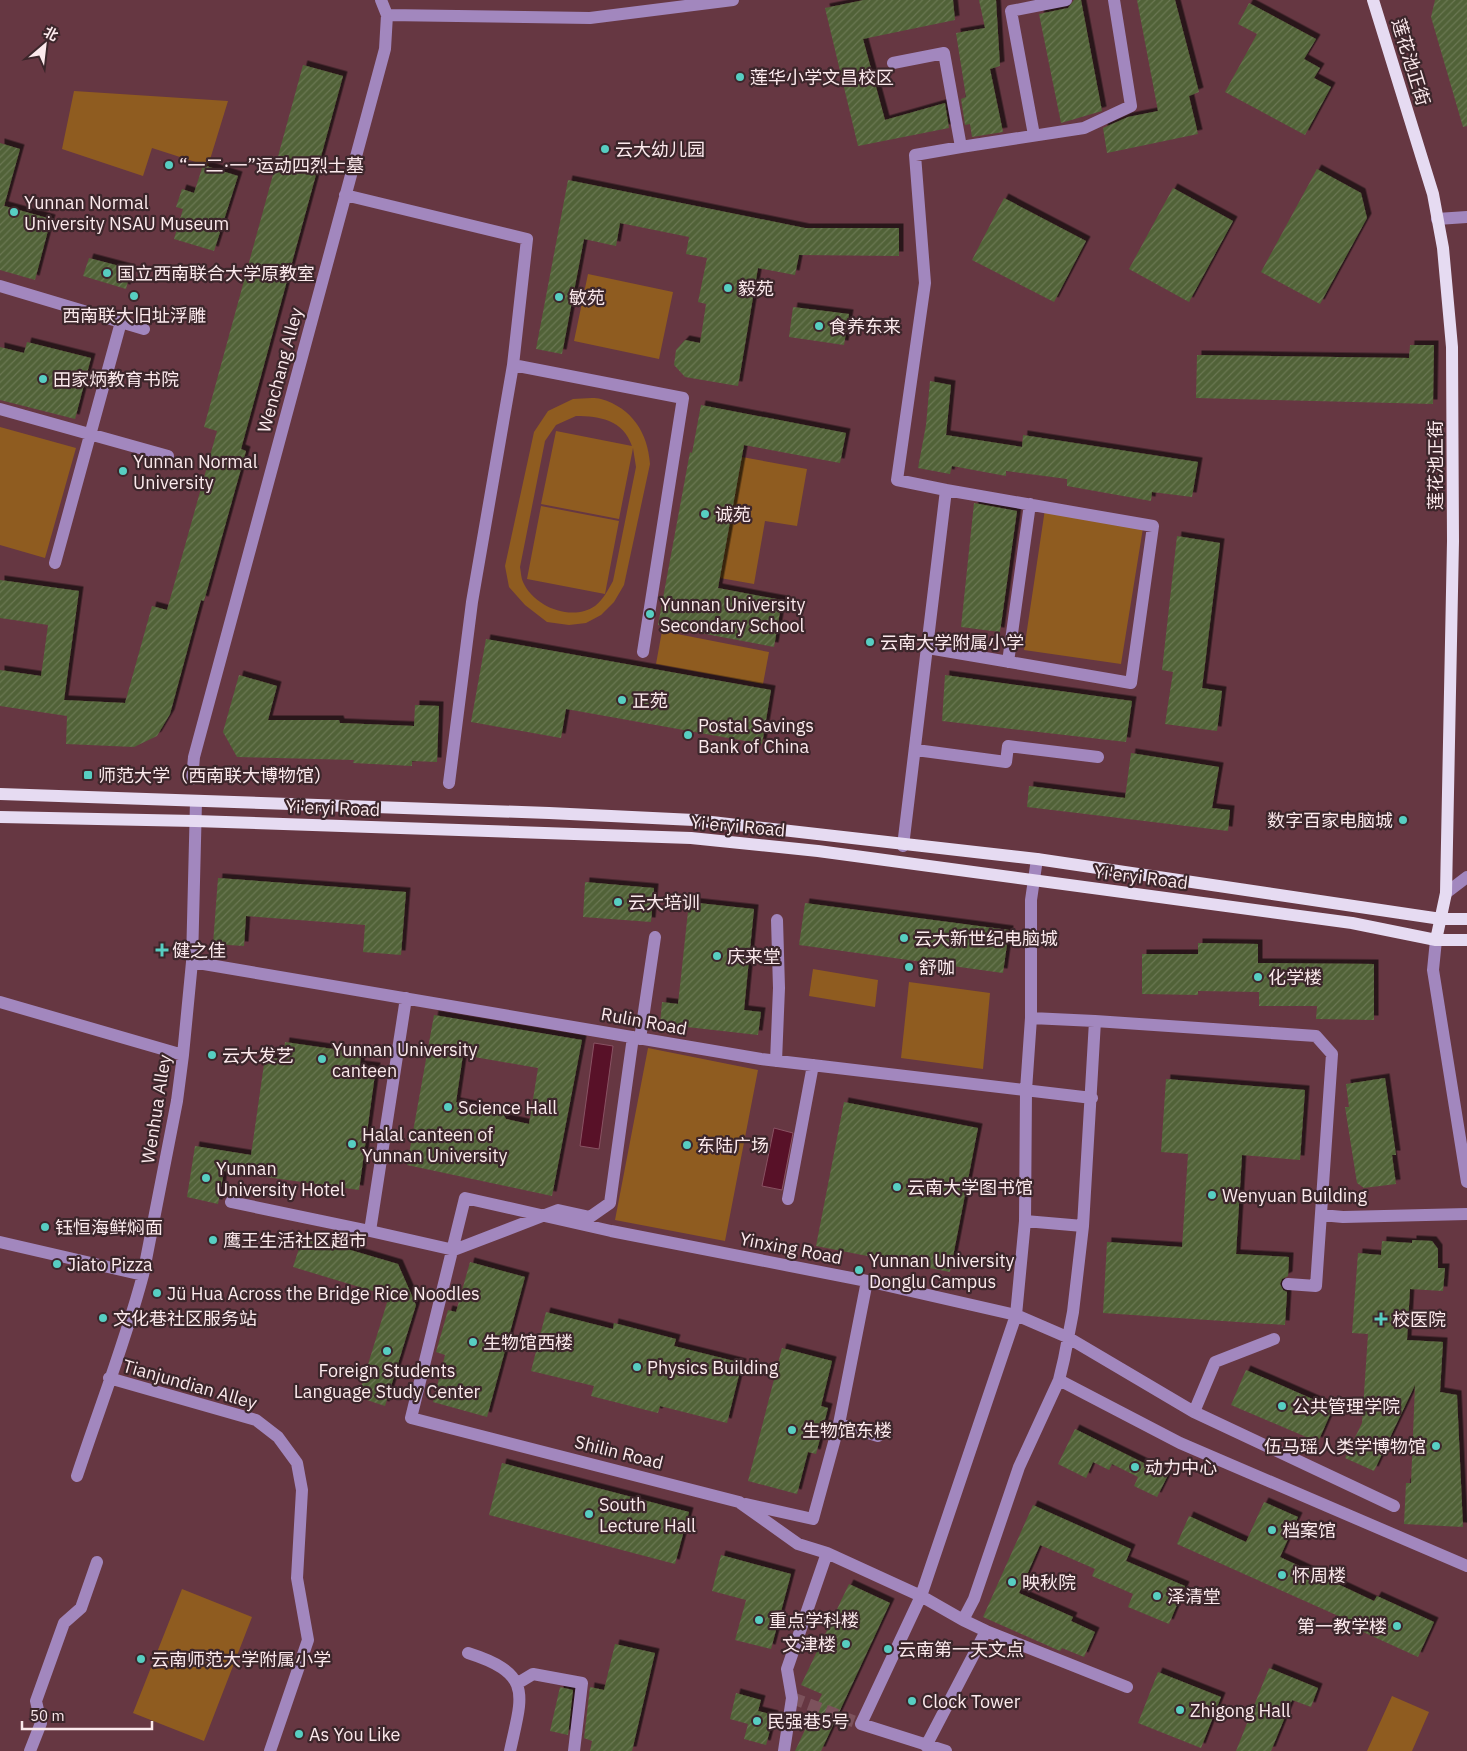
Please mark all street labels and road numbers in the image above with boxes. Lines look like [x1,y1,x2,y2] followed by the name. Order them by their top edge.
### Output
[1387,16,1435,108] street label: 莲花池正街
[252,305,308,435] street label: Wenchang Alley
[1424,420,1447,510] street label: 莲花池正街
[285,795,381,821] street label: Yi'eryi Road
[690,810,786,842] street label: Yi'eryi Road
[1093,860,1189,894] street label: Yi'eryi Road
[599,1002,689,1040] street label: Rulin Road
[136,1053,176,1165] street label: Wenhua Alley
[738,1227,844,1269] street label: Yinxing Road
[120,1354,260,1414] street label: Tianjundian Alley
[572,1430,666,1474] street label: Shilin Road

